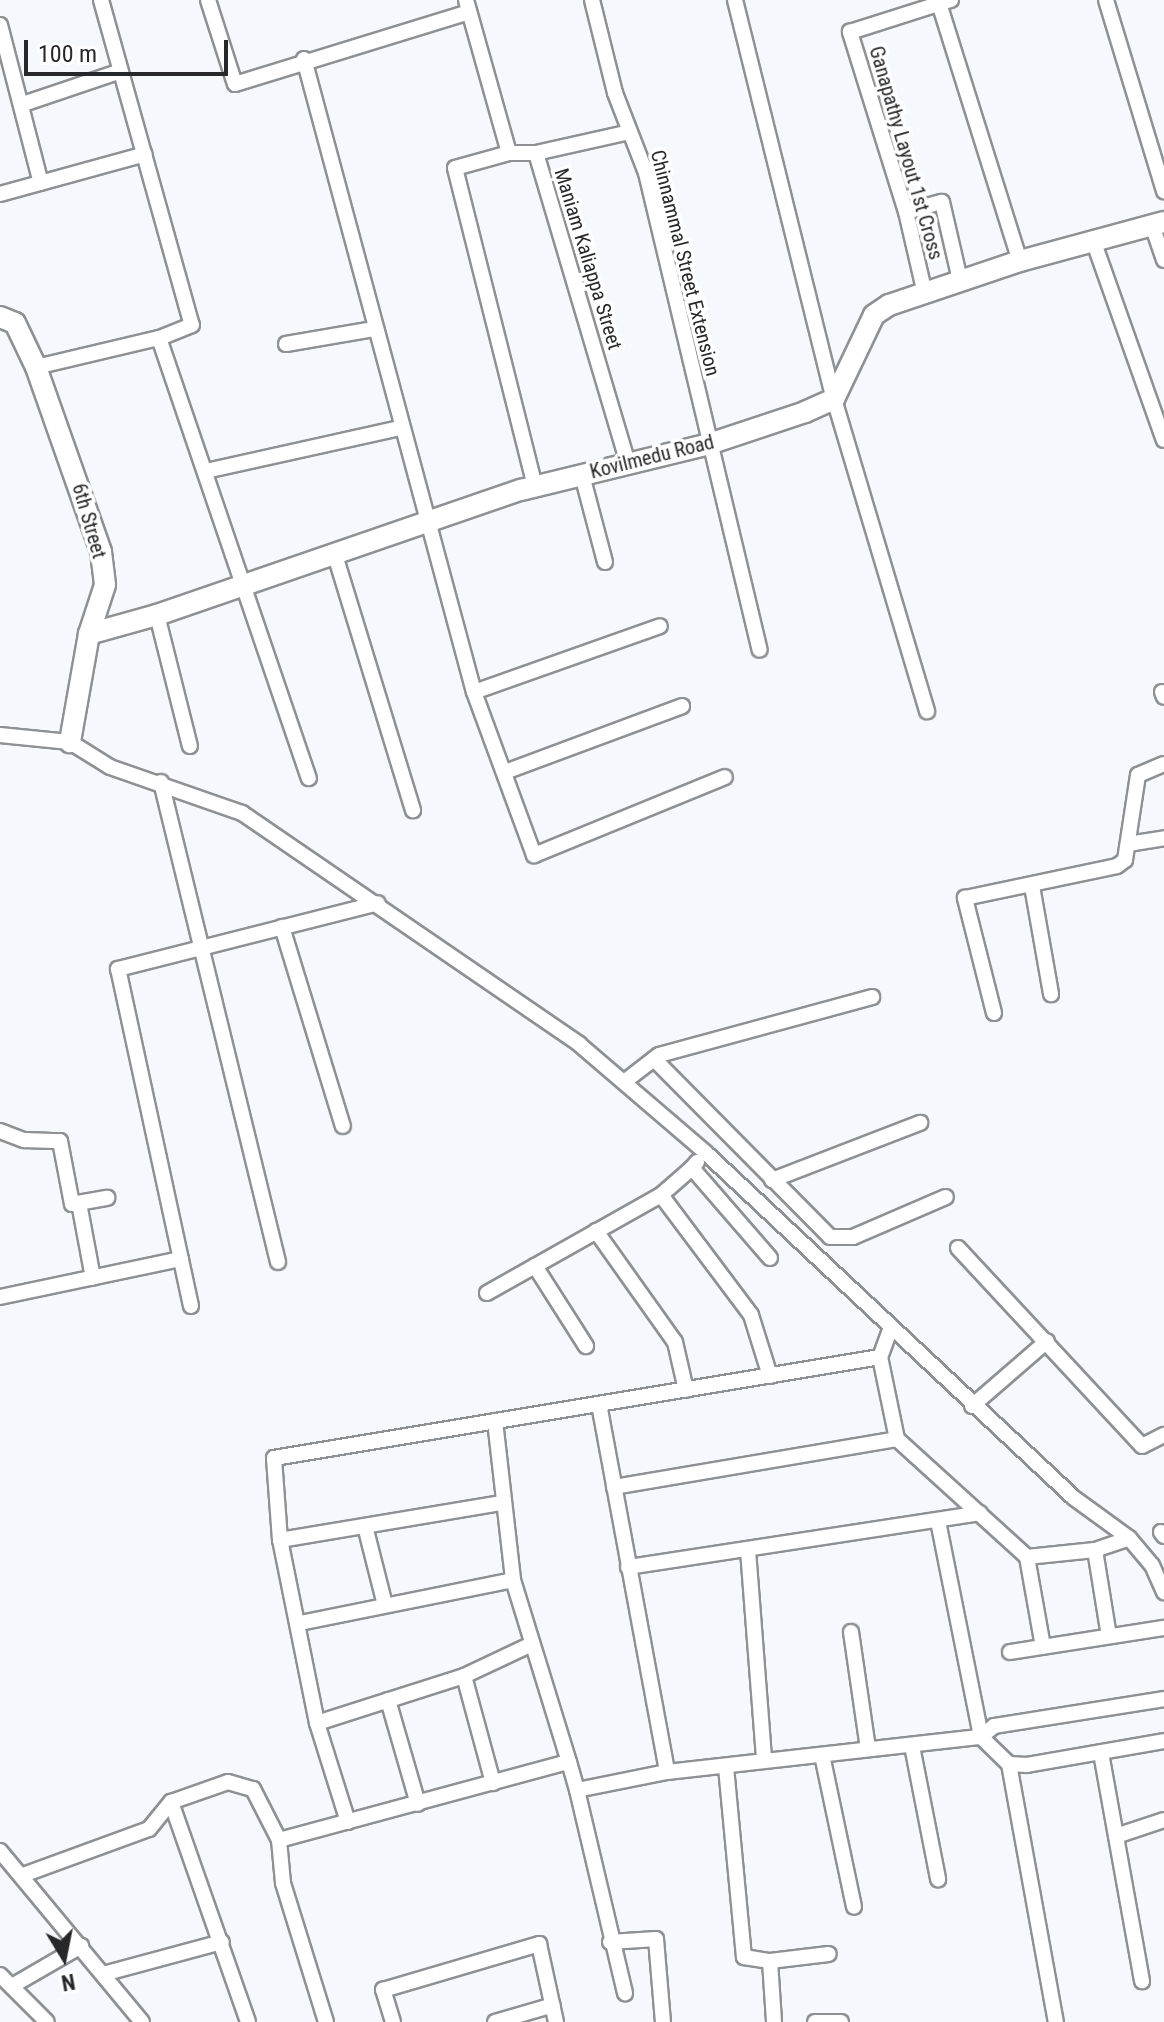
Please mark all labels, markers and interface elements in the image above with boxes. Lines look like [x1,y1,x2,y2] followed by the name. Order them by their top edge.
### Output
[28,24,232,74] scale bar
[38,40,97,68] text: 100 m
[864,43,948,263] street label: Ganapathy Layout 1st Cross
[645,148,725,378] street label: Chinnammal Street Extension
[549,166,627,352] street label: Maniam Kaliappa Street
[587,430,717,484] street label: Kovilmedu Road
[67,481,111,561] street label: 6th Street
[24,1918,104,1998] north arrow
[59,1969,77,1996] text: N

